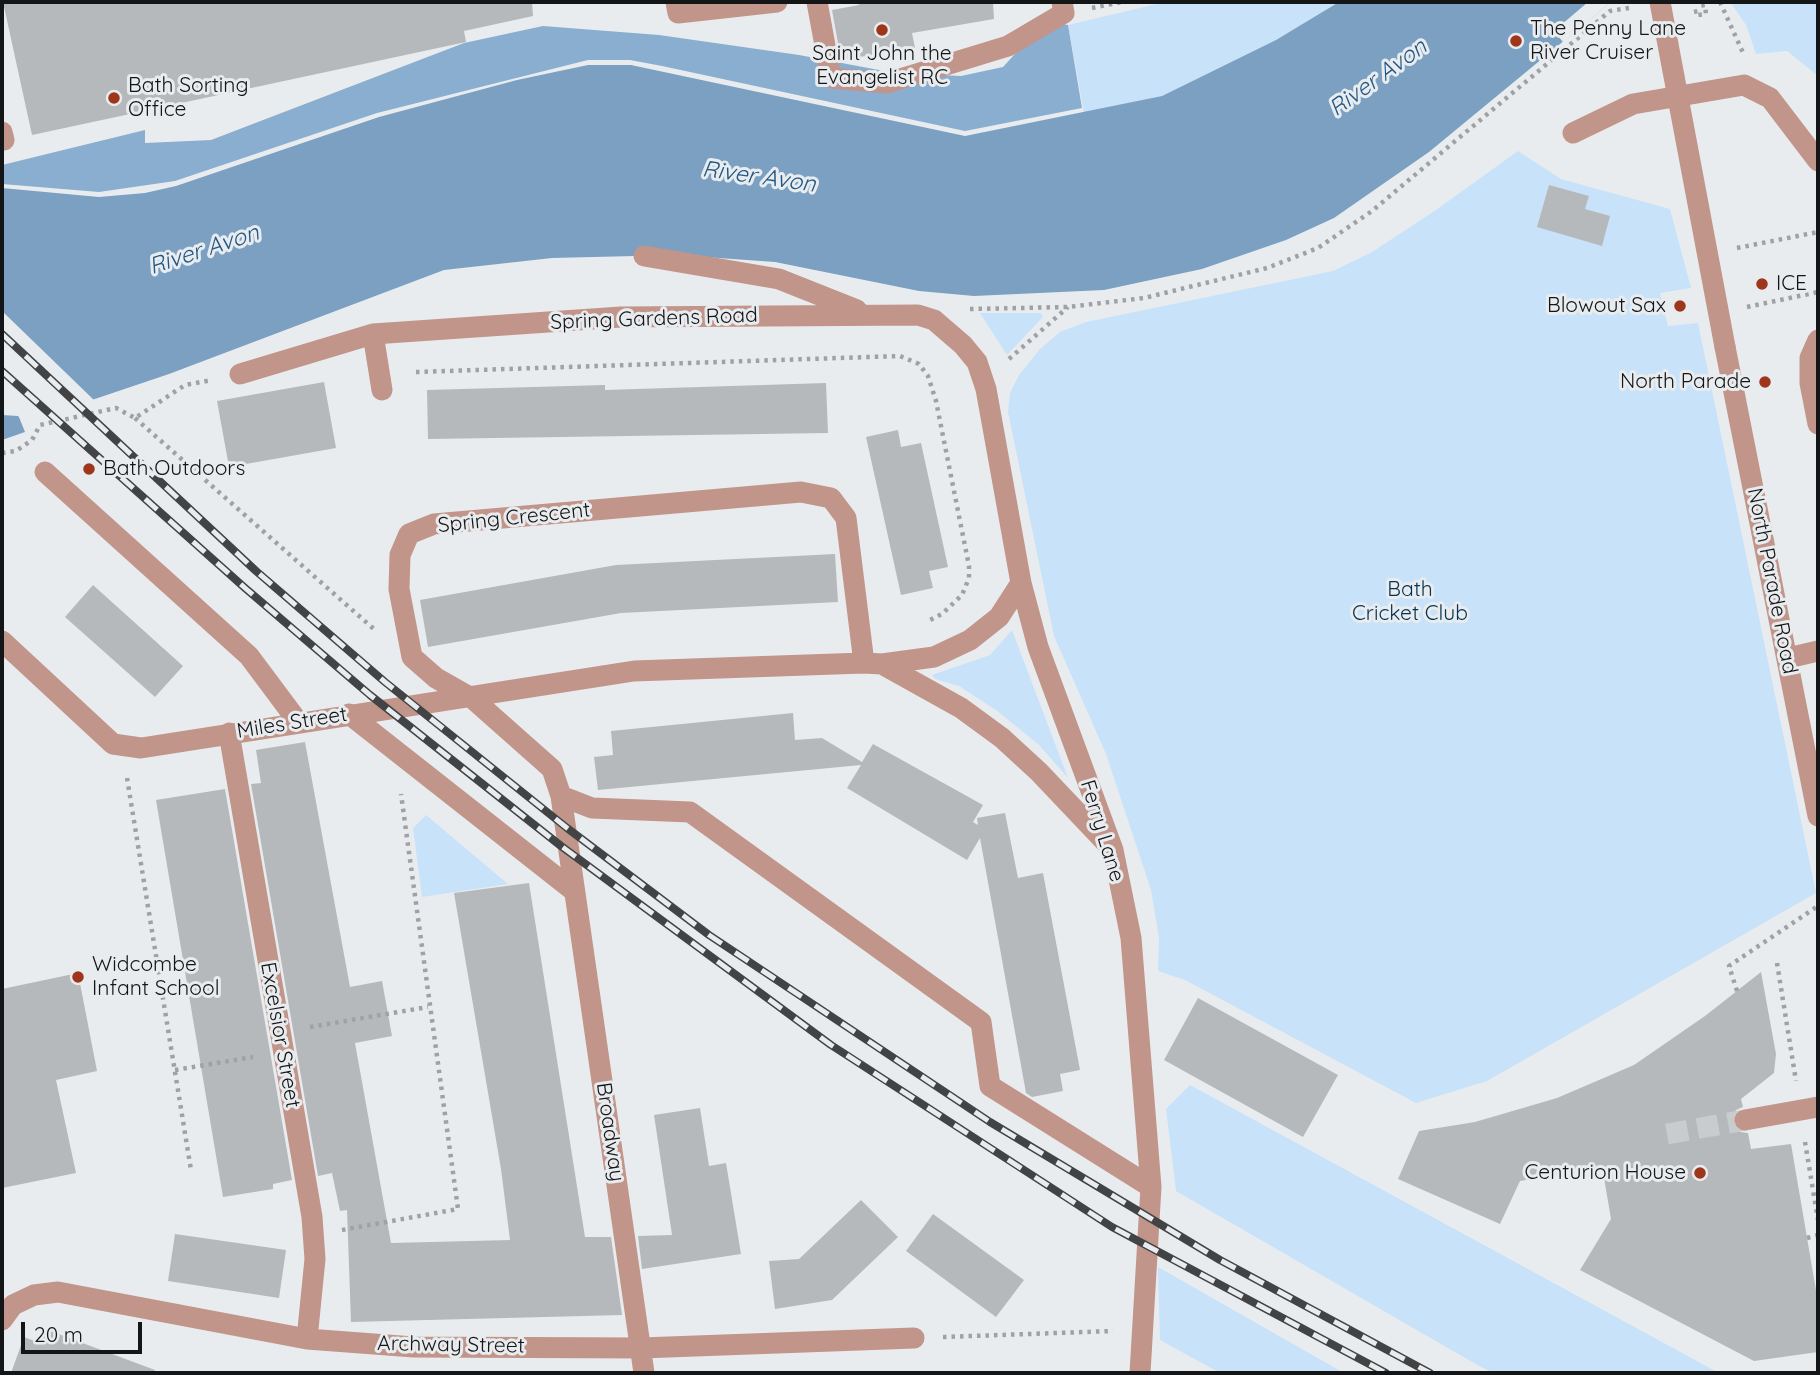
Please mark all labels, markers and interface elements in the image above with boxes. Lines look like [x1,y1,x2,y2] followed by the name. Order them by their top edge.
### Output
[1530,16,1686,66] place label: The Penny Lane River Cruiser
[874,22,890,38] marker: Saint John the Evangelist RC
[1324,33,1432,123] water label: River Avon
[1508,33,1524,49] marker: The Penny Lane River Cruiser
[812,41,952,91] place label: Saint John the Evangelist RC
[128,73,249,123] place label: Bath Sorting Office
[106,90,122,106] marker: Bath Sorting Office
[701,155,817,199] water label: River Avon
[146,219,262,281] water label: River Avon
[1776,271,1807,297] place label: ICE
[1754,276,1770,292] marker: ICE
[1547,293,1666,319] place label: Blowout Sax
[1672,298,1688,314] marker: Blowout Sax
[550,303,758,335] street label: Spring Gardens Road
[1620,369,1751,395] place label: North Parade
[1757,374,1773,390] marker: North Parade
[103,456,245,482] place label: Bath Outdoors
[81,461,97,477] marker: Bath Outdoors
[1742,486,1802,676] street label: North Parade Road
[437,497,591,539] street label: Spring Crescent
[1352,577,1468,627] park label: Bath Cricket Club
[235,702,349,744] street label: Miles Street
[1075,777,1129,885] street label: Ferry Lane
[92,952,219,1002] place label: Widcombe Infant School
[255,960,305,1110] street label: Excelsior Street
[70,969,86,985] marker: Widcombe Infant School
[591,1081,629,1183] street label: Broadway
[1525,1160,1686,1186] place label: Centurion House
[1692,1165,1708,1181] marker: Centurion House
[24,1308,145,1352] scale bar
[34,1321,83,1347] text: 20 m
[377,1331,525,1359] street label: Archway Street

